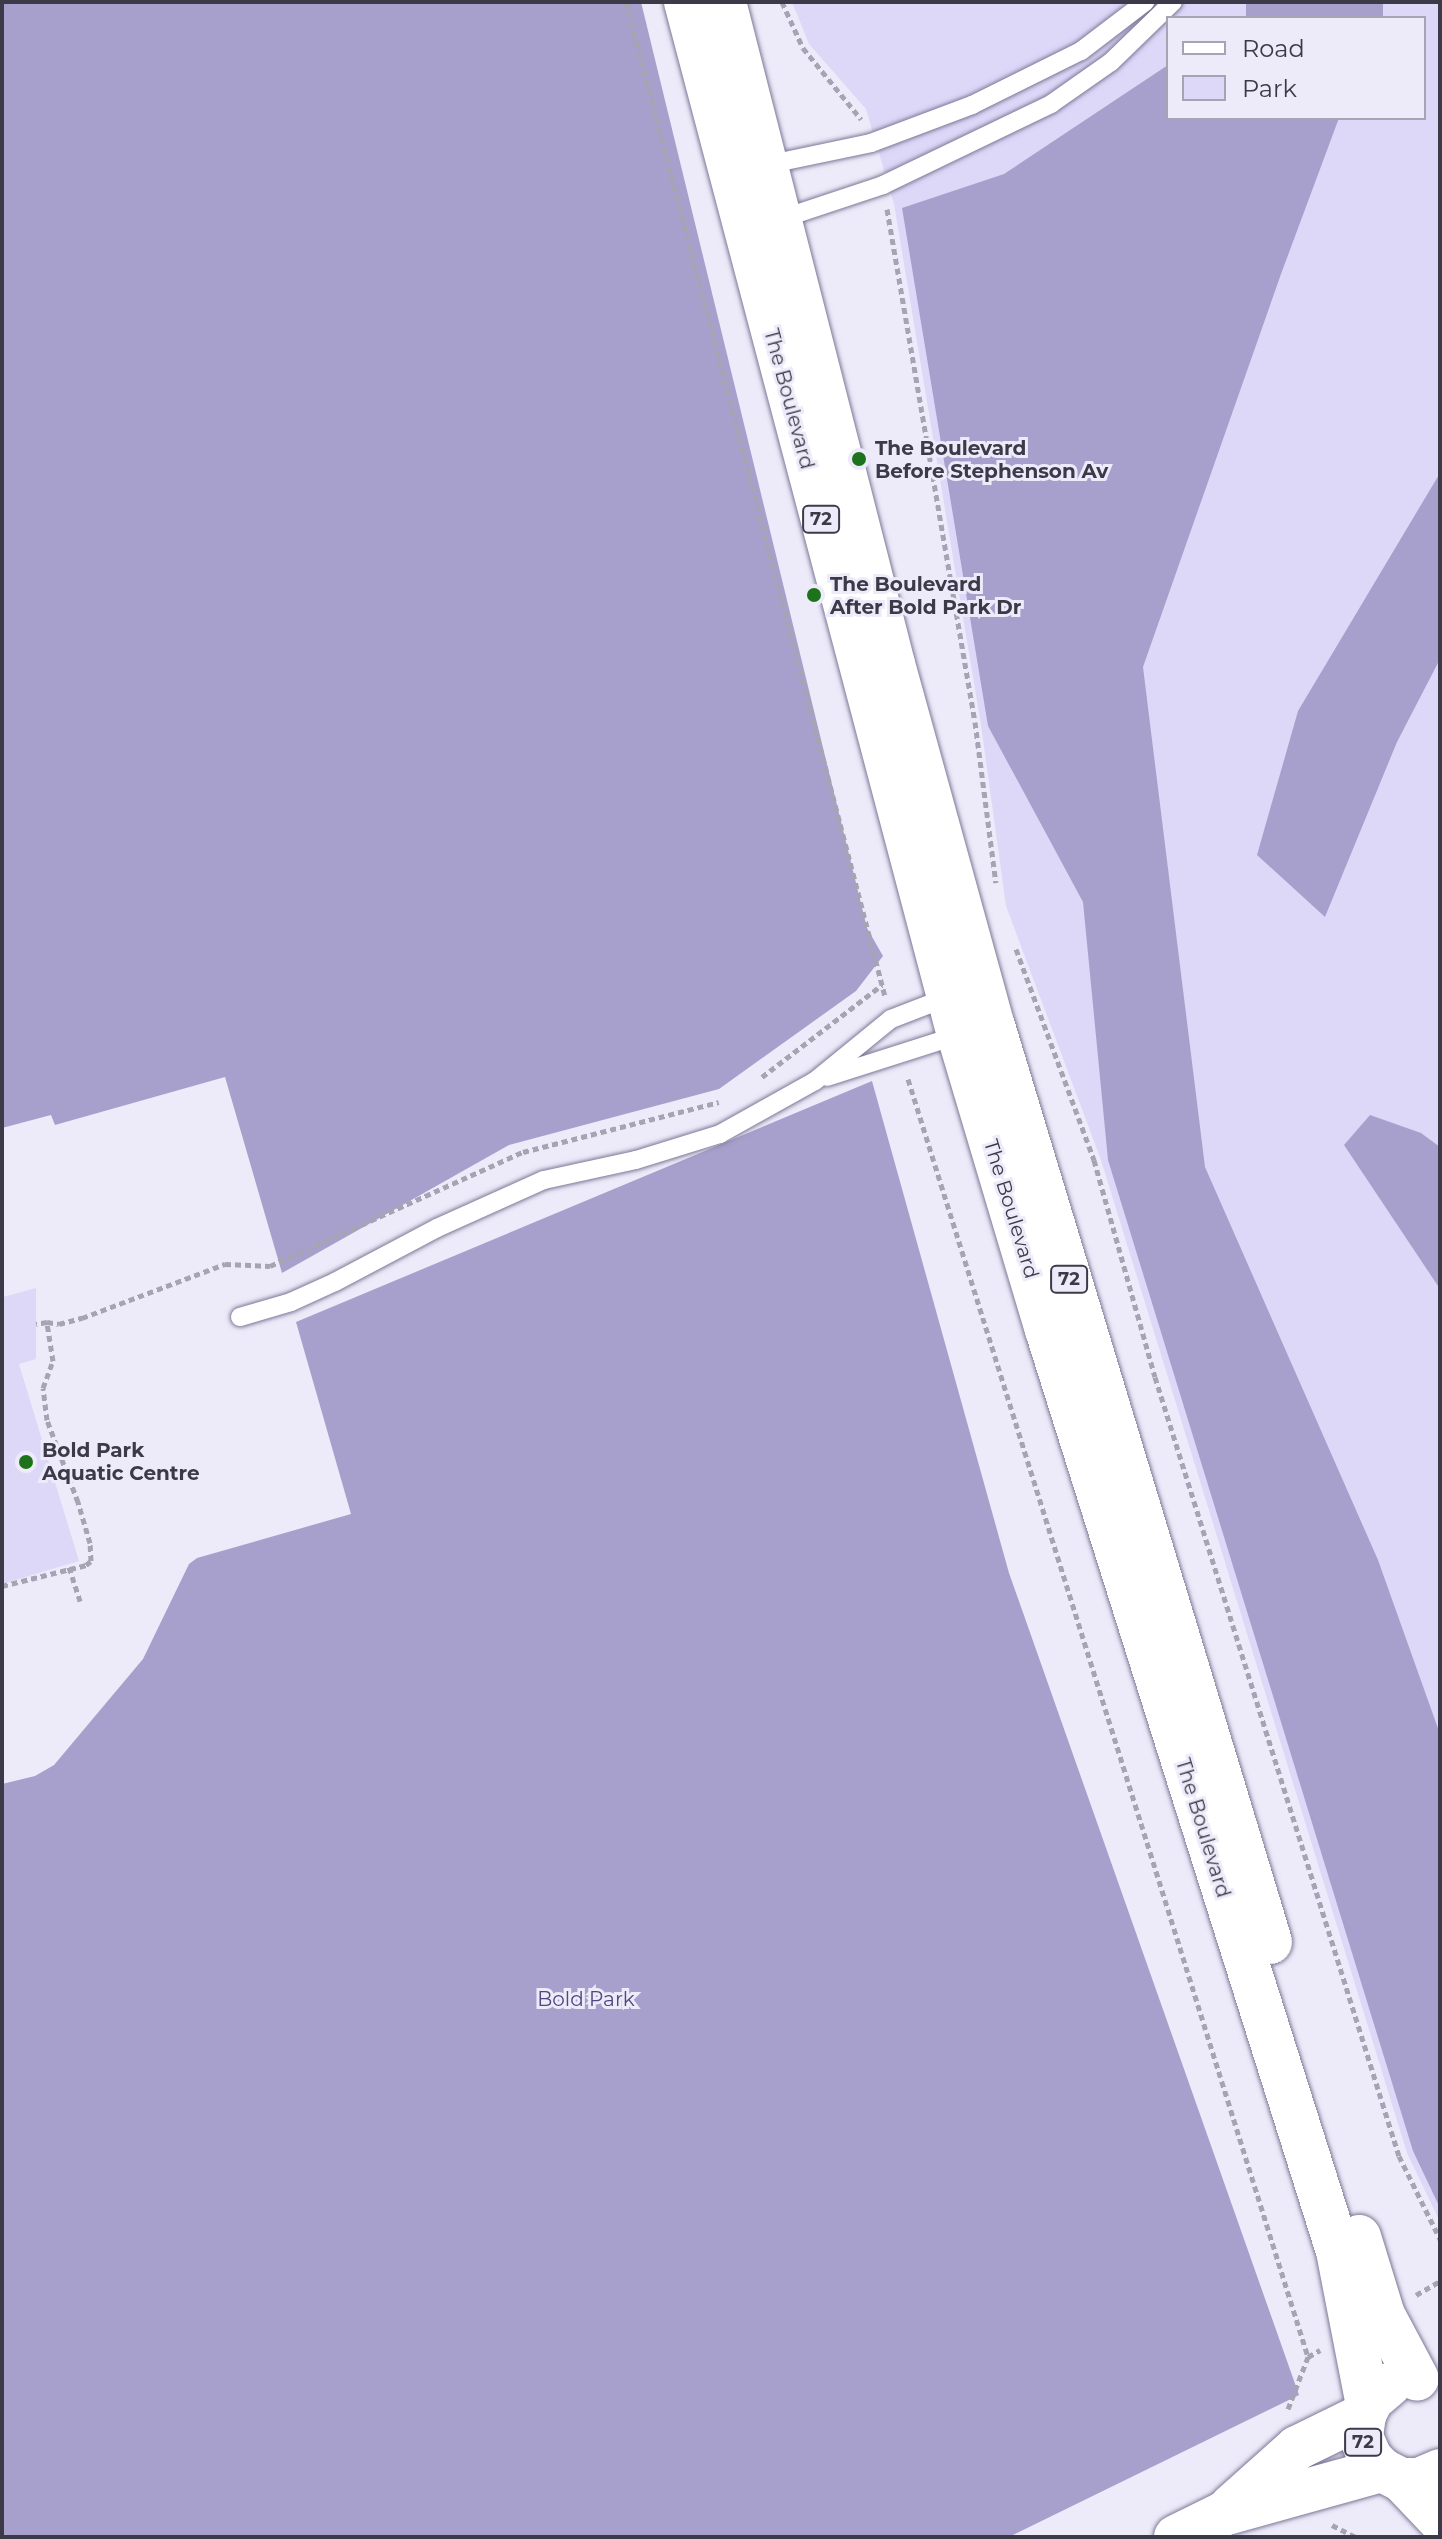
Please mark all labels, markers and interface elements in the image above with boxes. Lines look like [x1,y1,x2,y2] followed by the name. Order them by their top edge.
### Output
[1166,16,1426,120] legend
[1242,34,1305,63] text: Road
[1242,74,1297,103] text: Park
[759,326,819,472] street label: The Boulevard
[875,436,1108,483] place label: The Boulevard Before Stephenson Av
[850,450,868,468] marker: The Boulevard Before Stephenson Av
[801,505,841,533] road number: 72
[830,572,1021,619] place label: The Boulevard After Bold Park Dr
[805,586,823,604] marker: The Boulevard After Bold Park Dr
[978,1137,1044,1281] street label: The Boulevard
[1049,1265,1089,1293] road number: 72
[42,1438,200,1485] place label: Bold Park Aquatic Centre
[17,1453,35,1471] marker: Bold Park Aquatic Centre
[1170,1756,1236,1900] street label: The Boulevard
[537,1987,635,2011] park label: Bold Park
[1343,2428,1383,2456] road number: 72

